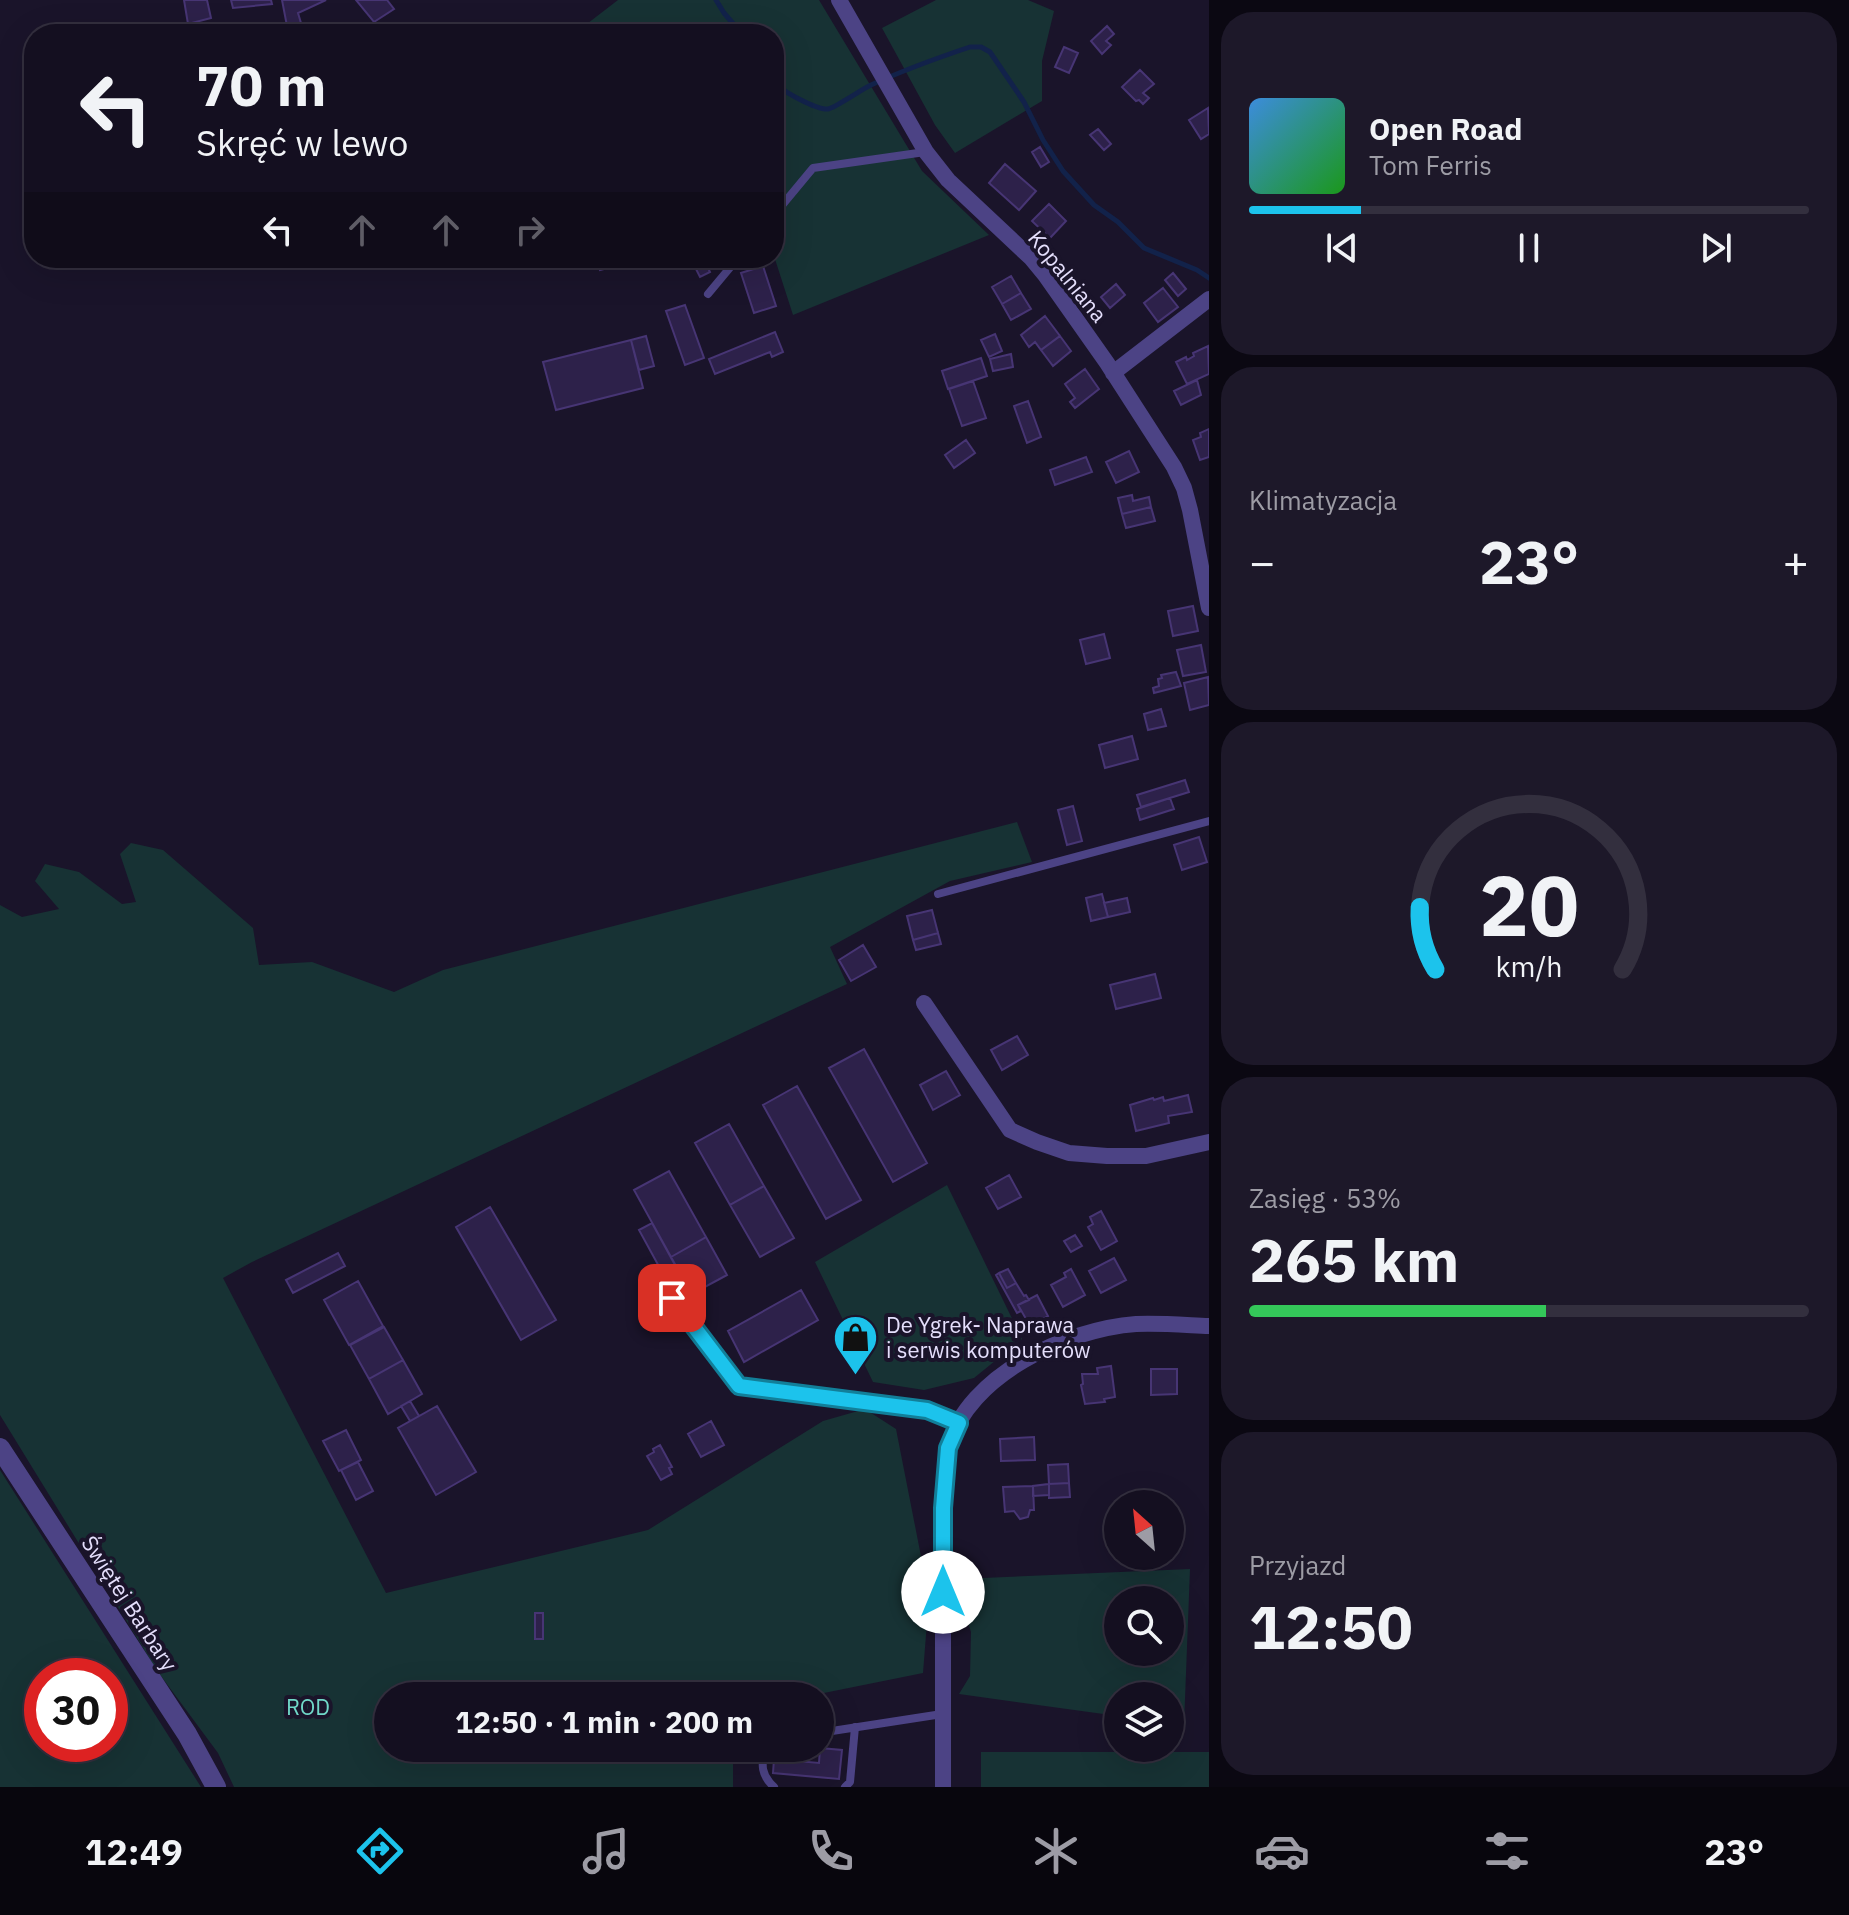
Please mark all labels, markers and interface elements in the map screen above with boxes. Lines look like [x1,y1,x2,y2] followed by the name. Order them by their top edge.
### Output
[196,49,326,121] text: 70 m
[64,56,168,160] icon: left
[1369,109,1522,148] text: Open Road
[196,119,408,166] text: Skręć w lewo
[1369,148,1492,182] text: Tom Ferris
[256,208,300,252] icon: left
[340,208,384,252] icon: ahead
[424,208,468,252] icon: ahead
[508,208,552,252] icon: right
[1022,224,1114,328] street label: Kopalniana
[1320,226,1364,270] icon: previous
[1507,226,1551,270] icon: pause
[1694,226,1738,270] icon: next
[1249,483,1397,517] text: Klimatyzacja
[1479,522,1579,601] text: 23°
[1249,533,1275,590] text: −
[1783,533,1809,590] text: +
[1479,850,1579,958] text: 20
[1495,948,1563,985] text: km/h
[1249,1181,1401,1215] text: Zasięg · 53%
[1249,1220,1459,1299] text: 265 km
[638,1264,706,1332] pin
[650,1276,694,1320] icon: arrive
[886,1310,1091,1364] place label: De Ygrek- Naprawa i serwis komputerów
[831,1313,879,1376] shop icon: De Ygrek- Naprawa i serwis komputerów
[1104,1490,1184,1570] north arrow
[1104,1490,1184,1762] map controls
[75,1530,185,1676] street label: Świętej Barbary
[1249,1548,1346,1582] text: Przyjazd
[901,1550,985,1634] position arrow
[1104,1586,1184,1666] button: search
[1249,1587,1413,1666] text: 12:50
[24,1658,128,1762] speed limit sign: 30
[1104,1682,1184,1762] button: layers
[286,1692,330,1721] park label: ROD
[455,1702,753,1741] text: 12:50 · 1 min · 200 m
[352,1823,408,1879] icon: directions
[578,1823,634,1879] icon: music
[803,1823,859,1879] icon: phone
[1028,1823,1084,1879] icon: climate
[1254,1823,1310,1879] icon: car
[1479,1823,1535,1879] icon: filters
[85,1828,183,1875] text: 12:49
[1704,1828,1764,1875] text: 23°

